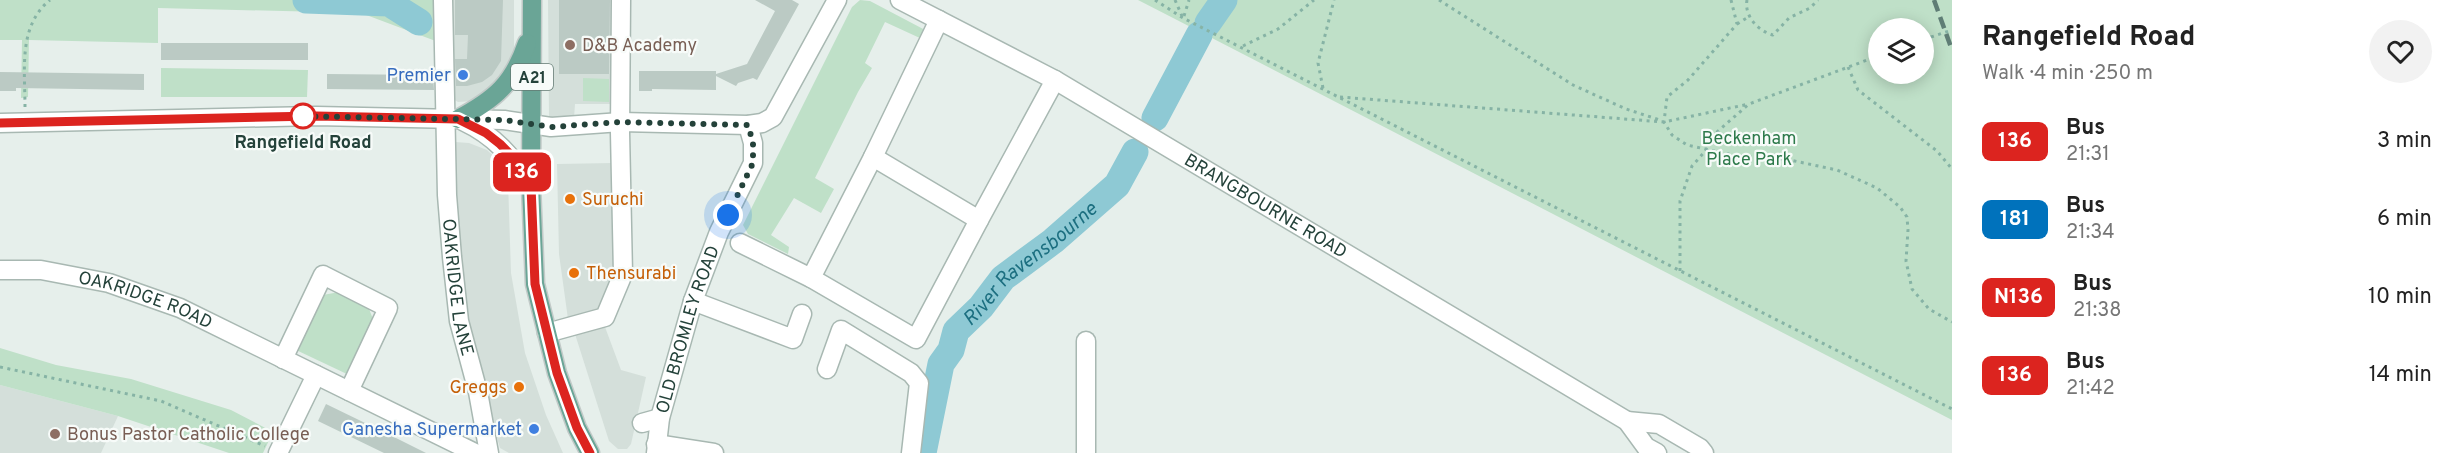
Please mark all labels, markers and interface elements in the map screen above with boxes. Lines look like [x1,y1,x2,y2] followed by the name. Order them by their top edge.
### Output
[1868,18,1934,84] map controls
[1868,18,1934,84] button: layers
[1982,20,2195,56] text: Rangefield Road
[2369,20,2432,83] button: heart
[582,35,697,58] place label: D&B Academy
[563,38,577,52] marker: D&B Academy
[1982,61,2153,87] text: Walk · 4 min · 250 m
[511,64,553,90] road number: A21
[387,65,451,88] place label: Premier
[456,68,470,82] marker: Premier
[290,103,316,129] marker: Rangefield Road
[2066,115,2105,142] text: Bus
[1701,128,1797,172] park label: Beckenham Place Park
[1998,128,2032,155] text: 136
[2377,128,2432,155] text: 3 min
[234,132,372,155] place label: Rangefield Road
[2066,142,2110,168] text: 21:31
[1179,150,1351,264] street label: BRANGBOURNE ROAD
[488,152,556,192] line badge: 136
[505,159,539,186] text: 136
[582,189,644,212] place label: Suruchi
[563,192,577,206] marker: Suruchi
[2066,193,2105,220] text: Bus
[958,197,1104,333] water label: River Ravensbourne
[713,200,743,230] your location
[2000,206,2030,233] text: 181
[2377,206,2432,233] text: 6 min
[436,218,478,359] street label: OAKRIDGE LANE
[2066,220,2115,246] text: 21:34
[652,243,726,416] street label: OLD BROMLEY ROAD
[586,263,676,286] place label: Thensurabi
[567,266,581,280] marker: Thensurabi
[76,267,216,335] street label: OAKRIDGE ROAD
[2073,271,2112,298] text: Bus
[1994,284,2043,311] text: N136
[2368,284,2432,311] text: 10 min
[2073,298,2121,324] text: 21:38
[2066,349,2105,376] text: Bus
[1998,362,2032,389] text: 136
[2369,362,2432,389] text: 14 min
[2066,376,2115,402] text: 21:42
[449,377,507,400] place label: Greggs
[512,380,526,394] marker: Greggs
[342,419,522,442] place label: Ganesha Supermarket
[527,422,541,436] marker: Ganesha Supermarket
[67,424,310,447] place label: Bonus Pastor Catholic College
[48,427,62,441] marker: Bonus Pastor Catholic College

